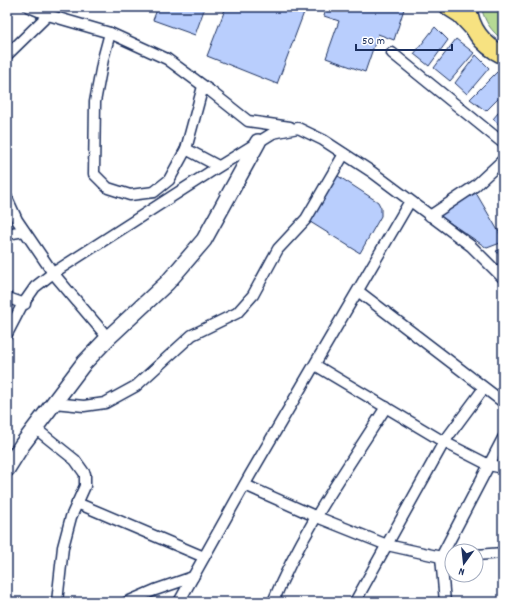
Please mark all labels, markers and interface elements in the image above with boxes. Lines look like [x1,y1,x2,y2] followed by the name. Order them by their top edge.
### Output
[356,26,452,52] scale bar
[362,33,385,50] text: 50 m
[444,543,484,583] north arrow
[457,562,467,579] text: N

